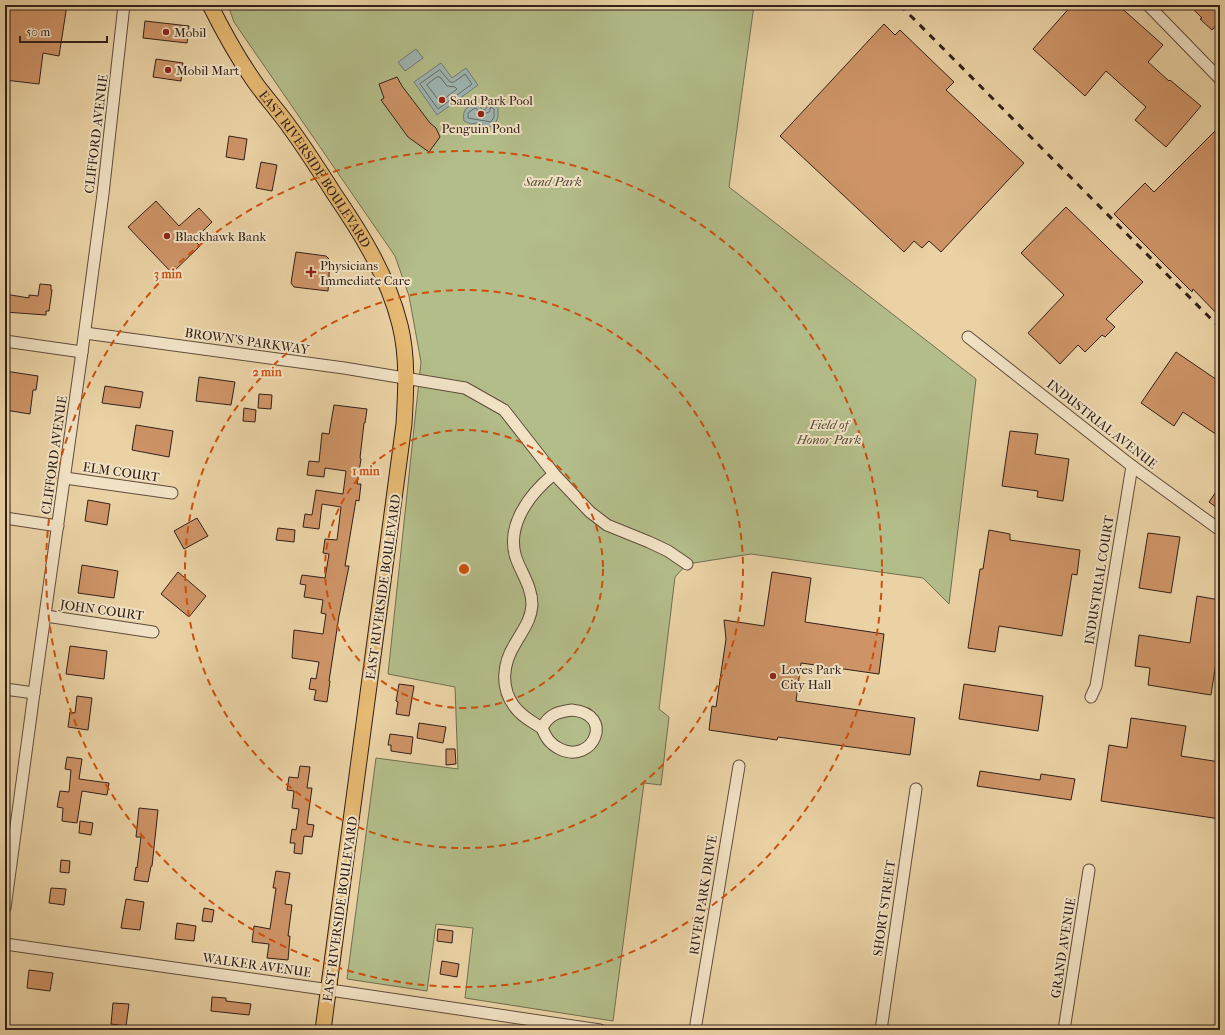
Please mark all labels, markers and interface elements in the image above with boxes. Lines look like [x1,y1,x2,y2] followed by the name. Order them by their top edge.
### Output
[20,18,107,44] scale bar
[26,25,50,39] text: 50 m
[174,25,207,40] place label: Mobil
[161,27,171,37] marker: Mobil
[176,63,240,78] place label: Mobil Mart
[163,65,173,75] marker: Mobil Mart
[81,74,111,194] street label: CLIFFORD AVENUE
[256,87,374,250] street label: EAST RIVERSIDE BOULEVARD
[450,93,533,108] place label: Sand Park Pool
[437,95,447,105] marker: Sand Park Pool
[476,109,486,119] marker: Penguin Pond
[442,121,521,136] place label: Penguin Pond
[523,174,582,189] park label: Sand Park
[175,229,267,244] place label: Blackhawk Bank
[162,231,172,241] marker: Blackhawk Bank
[320,258,411,288] place label: Physicians Immediate Care
[305,266,317,278] marker: Physicians Immediate Care
[154,267,183,282] text: 3 min
[184,325,311,357] street label: BROWN'S PARKWAY
[252,365,283,379] text: 2 min
[1044,376,1160,472] street label: INDUSTRIAL AVENUE
[38,395,70,515] street label: CLIFFORD AVENUE
[796,417,861,447] park label: Field of Honor Park
[82,459,161,485] street label: ELM COURT
[352,464,381,478] text: 1 min
[363,493,403,681] street label: EAST RIVERSIDE BOULEVARD
[1081,514,1117,646] street label: INDUSTRIAL COURT
[457,562,471,576] centre of rings
[58,597,145,623] street label: JOHN COURT
[781,662,842,692] place label: Loves Park City Hall
[768,671,778,681] marker: Loves Park City Hall
[320,815,360,1003] street label: EAST RIVERSIDE BOULEVARD
[686,834,720,956] street label: RIVER PARK DRIVE
[870,859,898,957] street label: SHORT STREET
[1048,897,1078,999] street label: GRAND AVENUE
[201,950,312,980] street label: WALKER AVENUE

